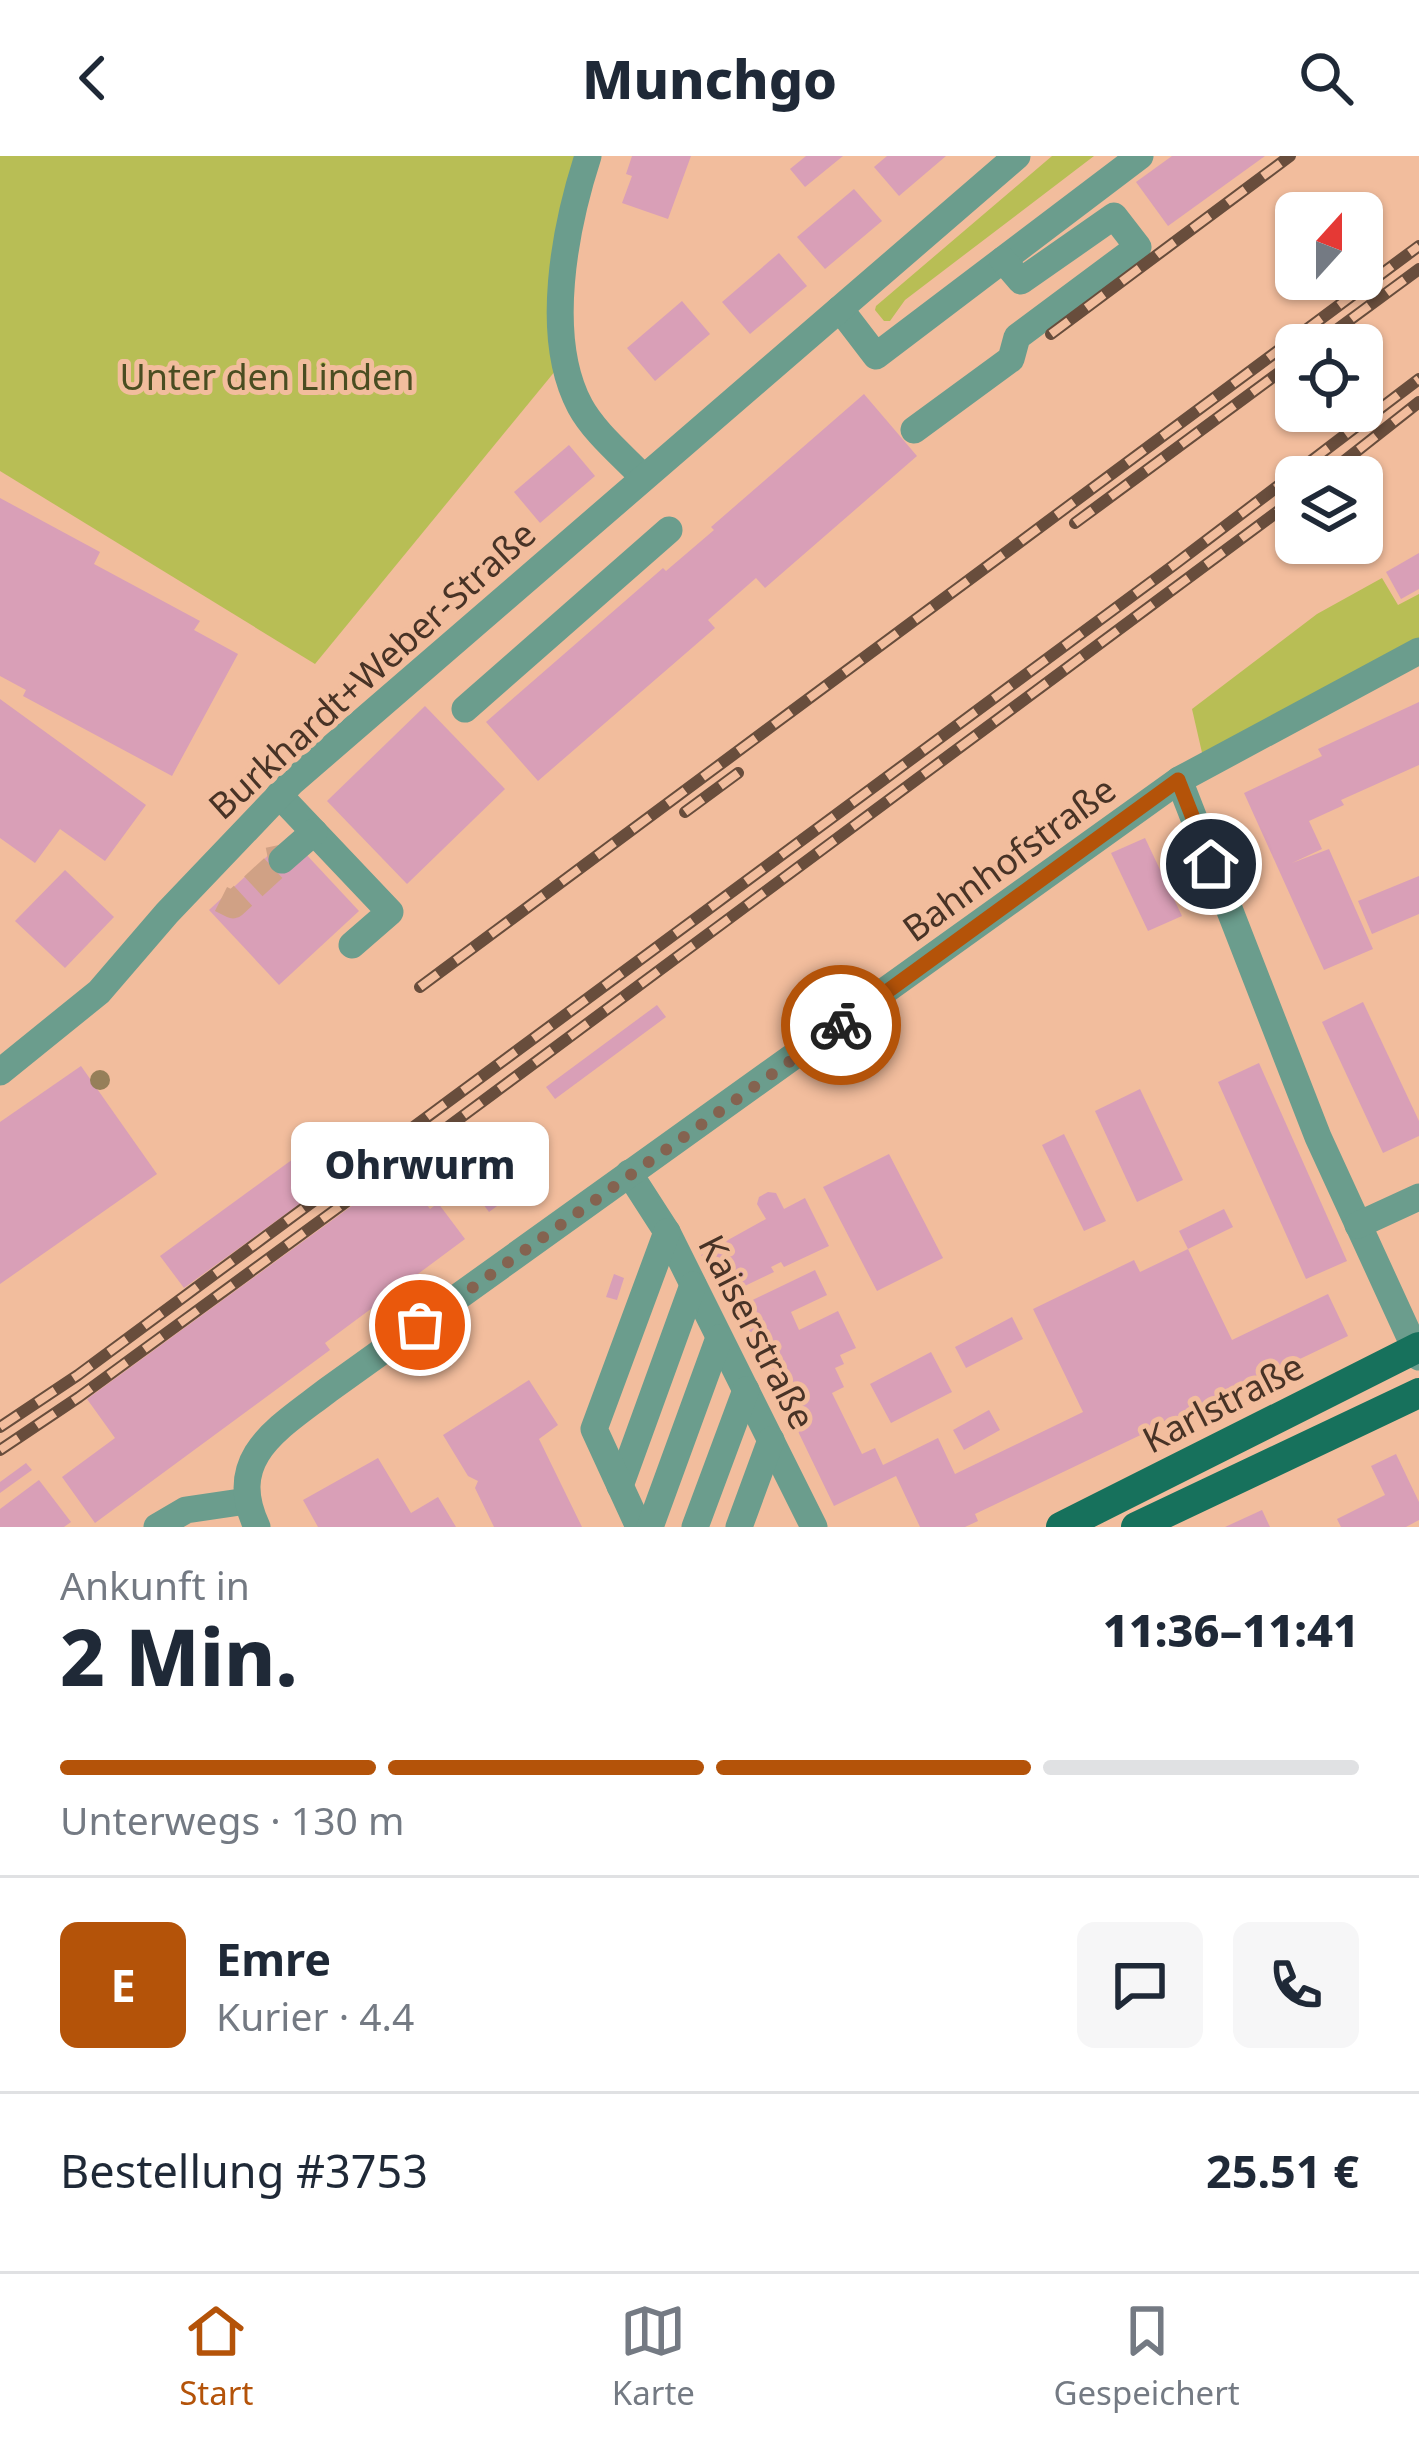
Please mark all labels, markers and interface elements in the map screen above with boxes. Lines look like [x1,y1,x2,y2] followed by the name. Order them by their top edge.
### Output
[582,41,837,115] text: Munchgo
[60,45,126,111] icon: back
[1293,45,1359,111] icon: search
[1275,192,1383,300] north arrow
[1275,192,1383,564] map controls
[1275,324,1383,432] button: locate
[119,352,415,401] park label: Unter den Linden
[1275,456,1383,564] button: layers
[198,510,546,830] street label: Burkhardt+Weber-Straße
[892,765,1125,953] street label: Bahnhofstraße
[1160,813,1262,915] pin
[1178,831,1244,897] icon: home
[781,965,901,1085] courier
[808,992,874,1058] icon: bike
[291,1121,549,1205] callout: Ohrwurm
[325,1137,515,1190] text: Ohrwurm
[688,1226,827,1437] street label: Kaiserstraße
[369,1274,471,1376] pin
[387,1292,453,1358] icon: bag
[1134,1341,1312,1464] street label: Karlstraße
[60,1558,250,1611] text: Ankunft in
[1103,1599,1359,1660] text: 11:36–11:41
[60,1603,298,1709] text: 2 Min.
[60,1793,404,1846] text: Unterwegs · 130 m
[1077,1922,1203,2048] button: chat
[1233,1922,1359,2048] button: phone
[216,1928,331,1989] text: Emre
[110,1954,136,2015] text: E
[216,1989,414,2042] text: Kurier · 4.4
[60,2140,428,2201] text: Bestellung #3753
[1206,2140,1359,2201] text: 25.51 €
[179,2298,253,2415] tab: Start
[612,2298,695,2415] tab: Karte
[1053,2298,1240,2415] tab: Gespeichert

